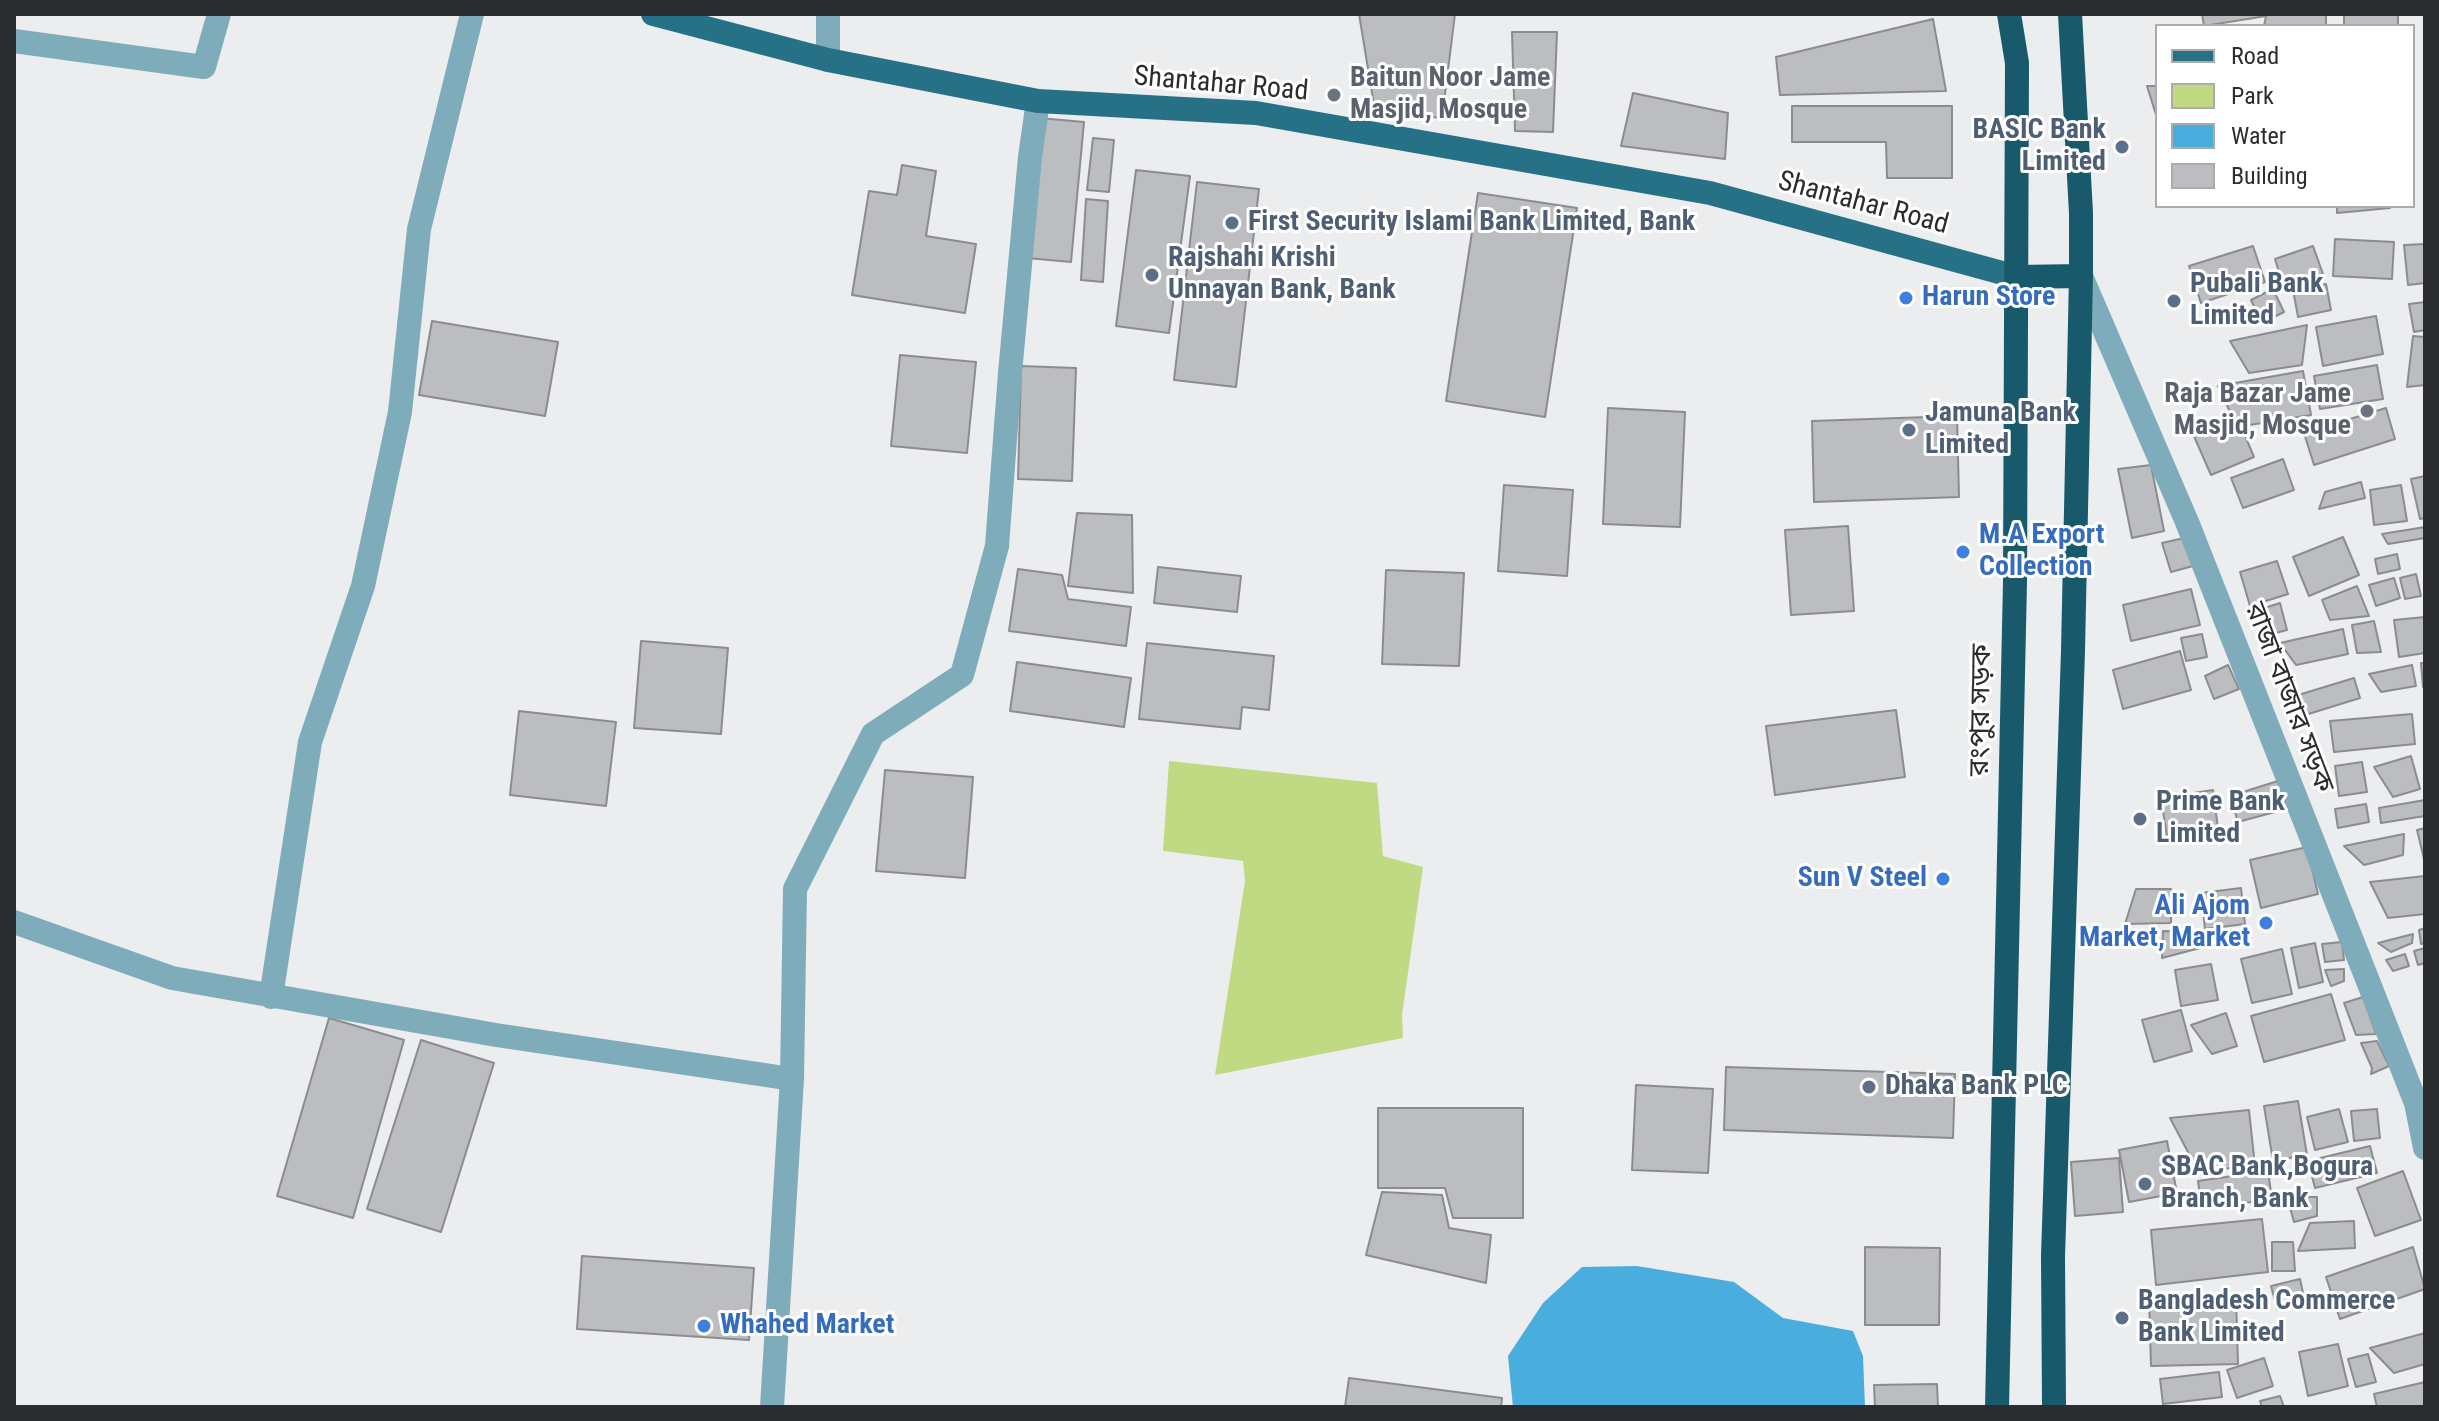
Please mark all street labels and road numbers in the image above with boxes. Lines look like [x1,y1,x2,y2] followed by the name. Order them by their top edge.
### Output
[1132,61,1310,109] street label: Shantahar Road
[1774,165,1952,243] street label: Shantahar Road
[2236,598,2340,798] street label: রাজা বাজার সড়ক
[1964,644,2000,776] street label: রংপুর সড়ক

